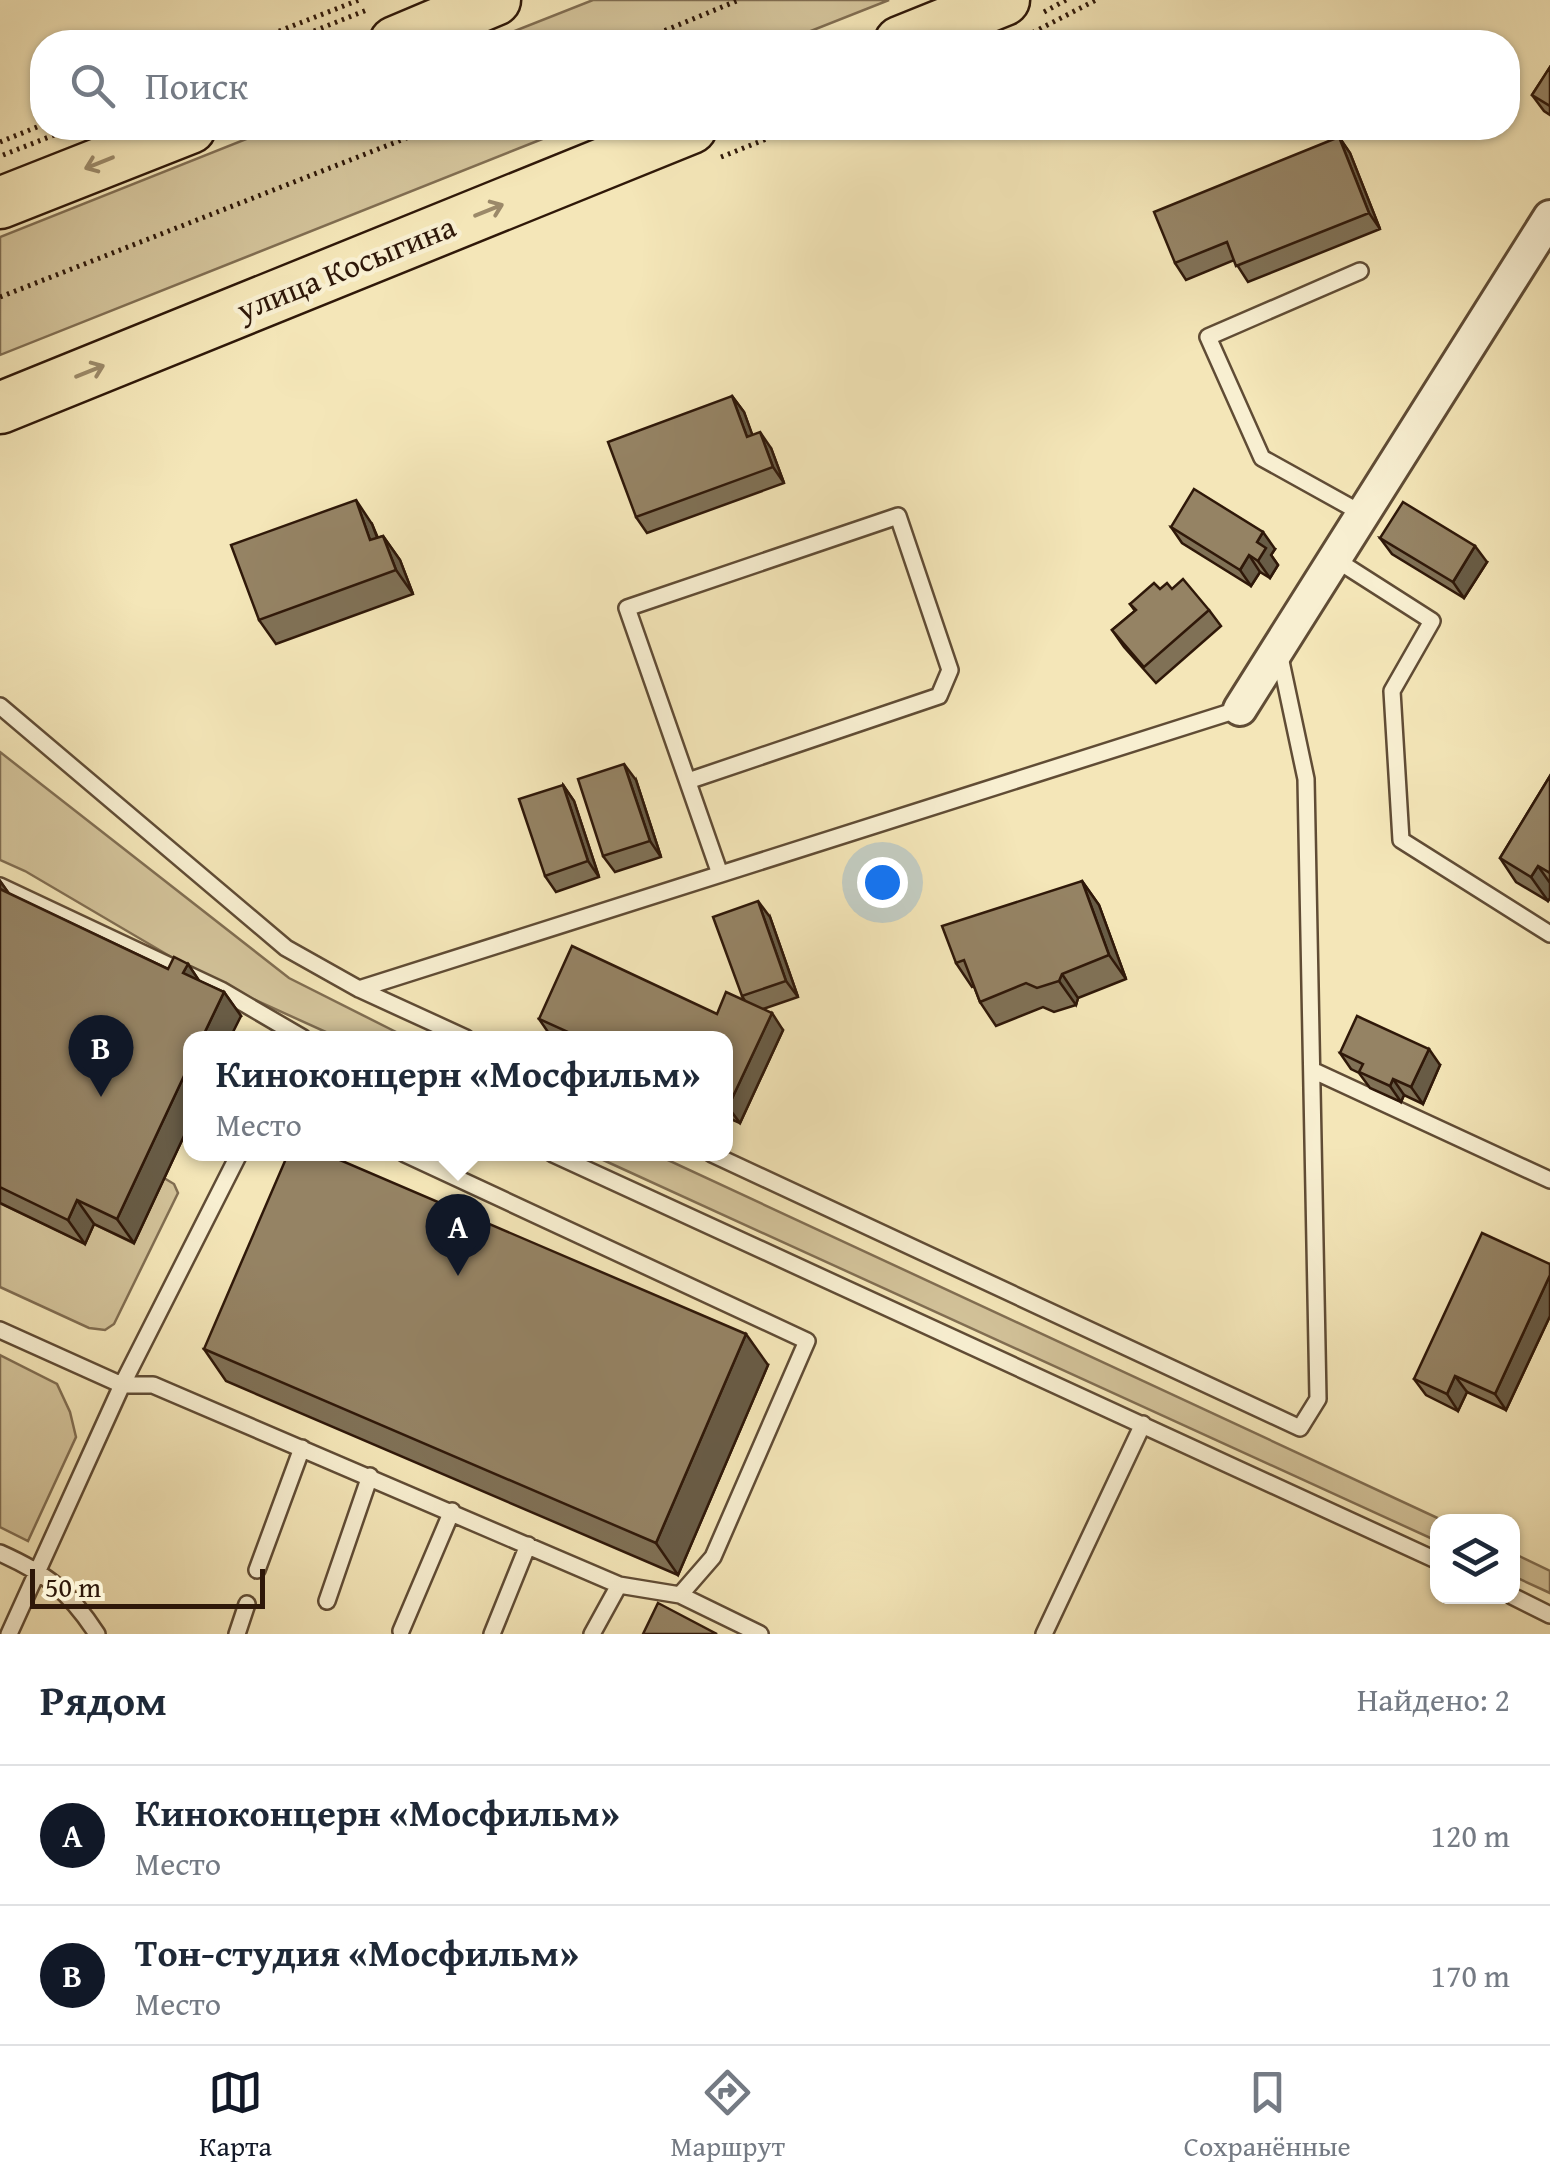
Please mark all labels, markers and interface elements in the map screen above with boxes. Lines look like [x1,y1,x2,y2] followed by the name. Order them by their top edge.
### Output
[30,30,1520,140] search box
[145,57,248,113] text: Поиск
[65,58,120,113] icon: search
[84,156,115,174] one-way arrow
[473,199,504,217] one-way arrow
[228,202,463,333] street label: улица Косыгина
[75,361,105,379] one-way arrow
[857,857,908,908] your location
[68,1014,134,1097] pin: B
[183,1031,733,1161] popup
[216,1045,700,1101] text: Киноконцерн «Мосфильм»
[216,1101,302,1148] text: Место
[426,1194,490,1276] pin: A
[1430,1514,1520,1604] map controls
[1430,1514,1520,1604] button: layers
[30,1564,265,1608] scale bar
[45,1566,101,1607] text: 50 m
[40,1669,167,1730] text: Рядом
[1357,1676,1510,1723] text: Найдено: 2
[135,1784,620,1840] text: Киноконцерн «Мосфильм»
[62,1812,83,1859] text: A
[1431,1812,1510,1859] text: 120 m
[135,1840,221,1887] text: Место
[135,1924,579,1980] text: Тон-студия «Мосфильм»
[63,1952,82,1999] text: B
[1431,1952,1510,1999] text: 170 m
[135,1980,221,2027] text: Место
[199,2065,272,2166] tab: Карта
[671,2065,785,2166] tab: Маршрут
[1184,2065,1351,2166] tab: Сохранённые

